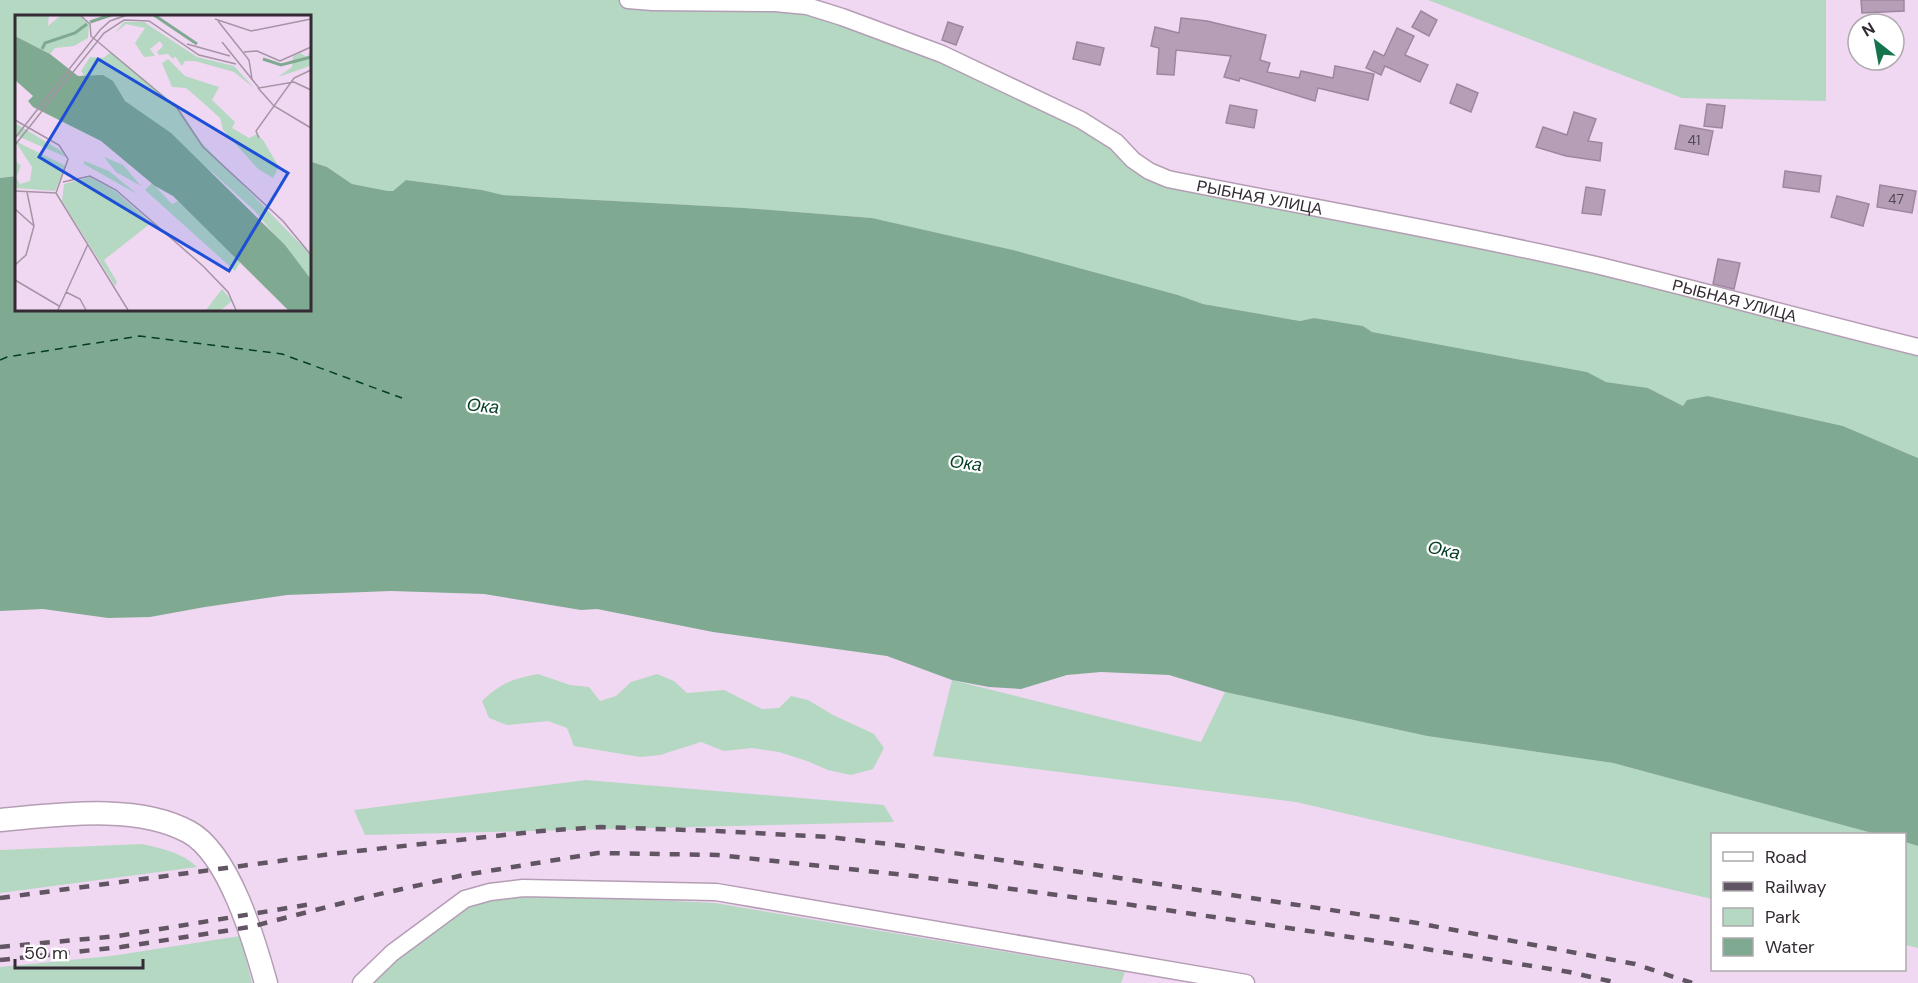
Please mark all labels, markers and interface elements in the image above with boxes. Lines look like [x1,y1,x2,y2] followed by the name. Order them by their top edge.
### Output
[1846,12,1906,72] north arrow
[15,15,310,310] inset map
[1858,18,1879,42] text: N
[1688,131,1700,149] house number: 41
[1195,174,1325,219] street label: РЫБНАЯ УЛИЦА
[1888,190,1904,208] house number: 47
[1670,274,1799,326] street label: РЫБНАЯ УЛИЦА
[466,392,500,420] water label: Ока
[948,449,984,477] water label: Ока
[1425,535,1463,565] water label: Ока
[1711,833,1906,971] legend
[1765,845,1807,869] text: Road
[1765,875,1827,899] text: Railway
[1765,905,1801,929] text: Park
[15,932,142,970] scale bar
[1765,935,1815,959] text: Water
[24,941,68,965] text: 50 m

